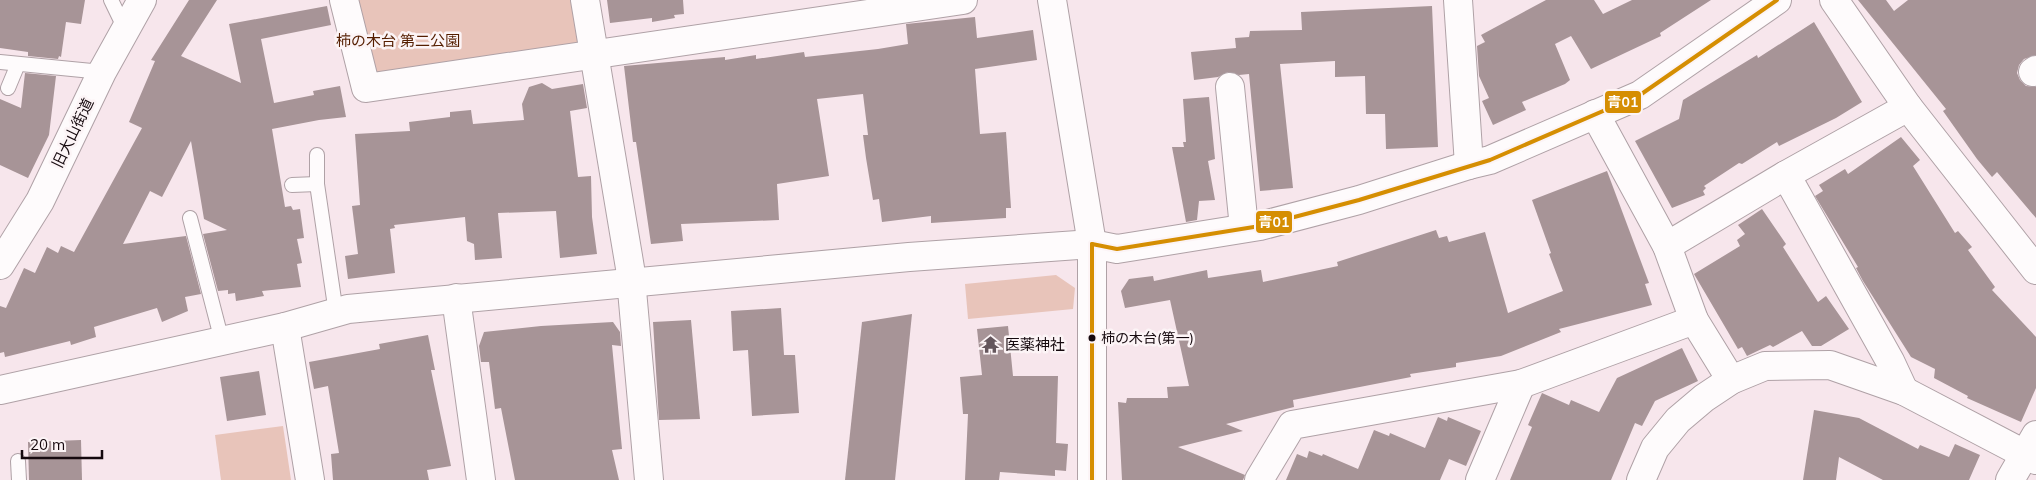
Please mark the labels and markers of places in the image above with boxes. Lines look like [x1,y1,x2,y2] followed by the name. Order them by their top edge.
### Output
[1101,329,1194,347] place label: 柿の木台(第一)
[1087,333,1097,343] marker: 柿の木台(第一)
[981,335,1001,355] temple icon: 医薬神社
[1005,335,1065,354] place label: 医薬神社

